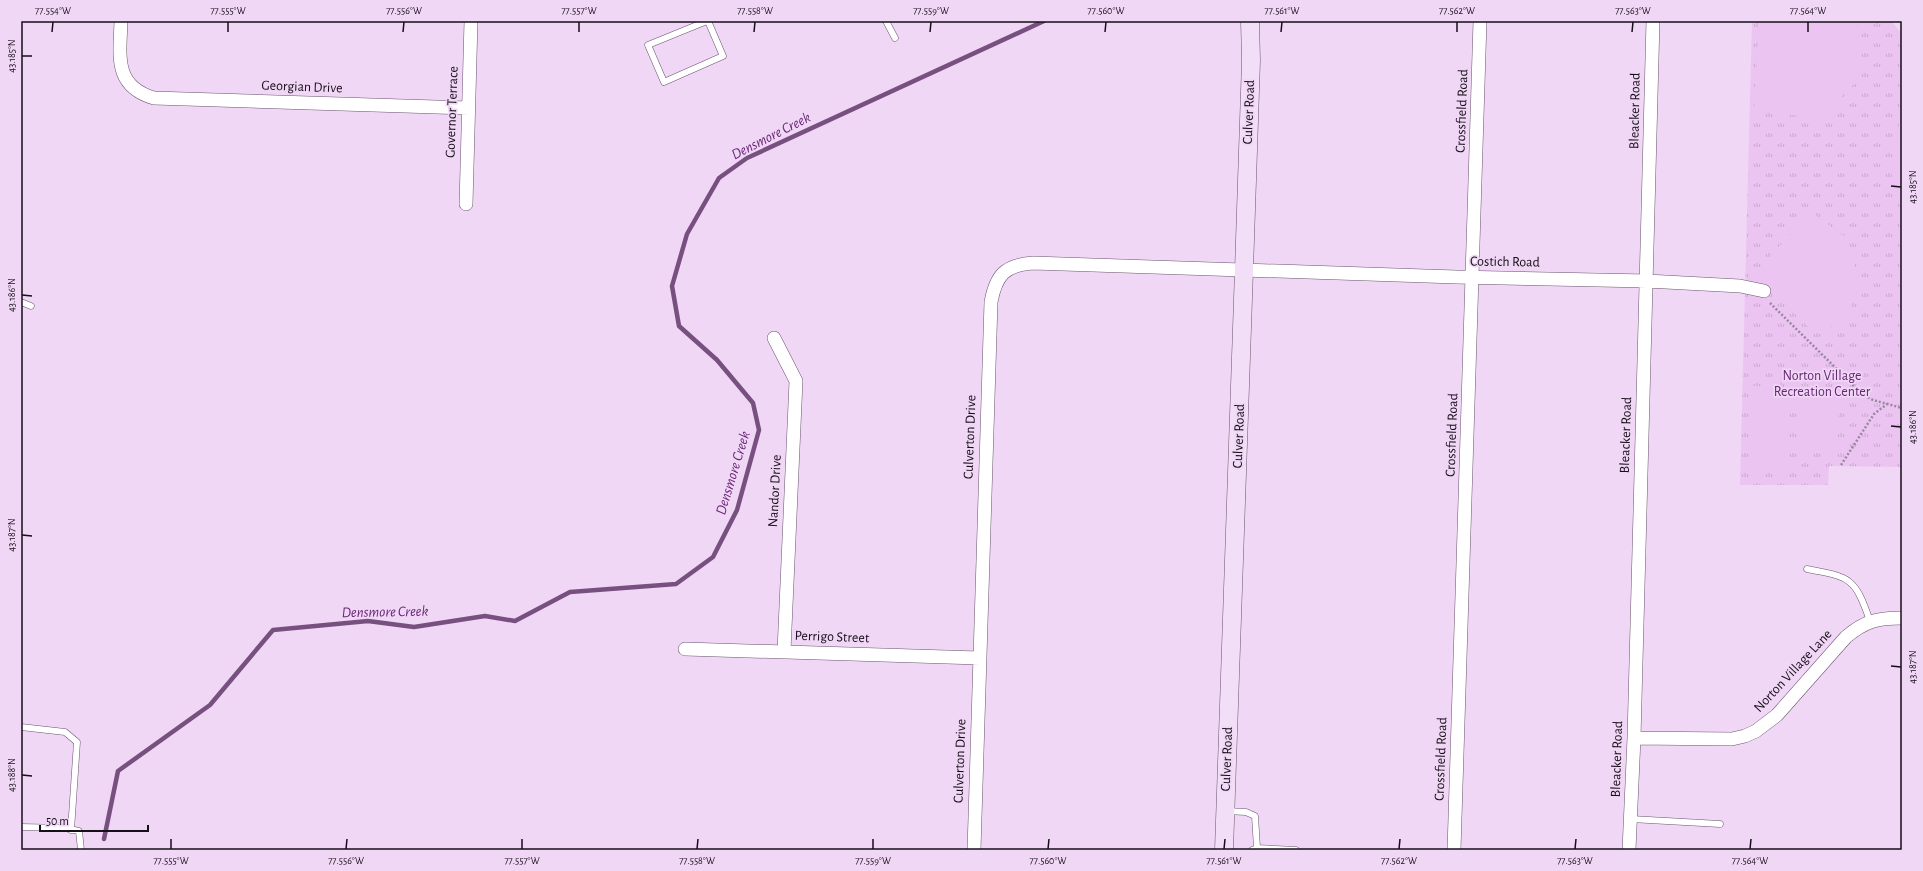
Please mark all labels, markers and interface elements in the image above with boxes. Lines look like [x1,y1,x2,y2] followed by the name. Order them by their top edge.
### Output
[35,6,71,16] text: 77.554°W
[210,6,246,16] text: 77.555°W
[386,6,422,16] text: 77.556°W
[561,6,597,16] text: 77.557°W
[737,6,773,16] text: 77.558°W
[913,6,949,16] text: 77.559°W
[1088,6,1124,16] text: 77.560°W
[1265,6,1300,16] text: 77.561°W
[1439,6,1475,16] text: 77.562°W
[1615,6,1651,16] text: 77.563°W
[1790,6,1826,16] text: 77.564°W
[7,39,17,73] text: 43.185°N
[443,66,461,158] street label: Governor Terrace
[1454,69,1470,153] street label: Crossfield Road
[1627,73,1643,149] street label: Bleacker Road
[261,79,343,95] street label: Georgian Drive
[1241,80,1257,144] street label: Culver Road
[729,110,813,162] water label: Densmore Creek
[1908,170,1918,204] text: 43.185°N
[1470,254,1540,270] street label: Costich Road
[7,278,17,312] text: 43.186°N
[1774,369,1871,399] park label: Norton Village Recreation Center
[1444,393,1460,477] street label: Crossfield Road
[962,395,978,479] street label: Culverton Drive
[1618,396,1634,474] street label: Bleacker Road
[1231,404,1247,468] street label: Culver Road
[1908,410,1918,444] text: 43.186°N
[713,429,753,517] water label: Densmore Creek
[766,454,784,528] street label: Nandor Drive
[7,518,17,552] text: 43.187°N
[342,604,429,620] water label: Densmore Creek
[1751,627,1835,715] street label: Norton Village Lane
[795,629,870,645] street label: Perrigo Street
[1908,650,1918,684] text: 43.187°N
[1433,717,1449,801] street label: Crossfield Road
[952,719,968,803] street label: Culverton Drive
[1609,720,1625,798] street label: Bleacker Road
[1219,727,1235,791] street label: Culver Road
[7,758,17,792] text: 43.188°N
[40,807,148,833] scale bar
[46,815,69,827] text: 50 m
[153,856,189,866] text: 77.555°W
[328,856,364,866] text: 77.556°W
[504,856,540,866] text: 77.557°W
[679,856,715,866] text: 77.558°W
[855,856,891,866] text: 77.559°W
[1030,856,1066,866] text: 77.560°W
[1207,856,1242,866] text: 77.561°W
[1381,856,1417,866] text: 77.562°W
[1557,856,1593,866] text: 77.563°W
[1732,856,1768,866] text: 77.564°W

